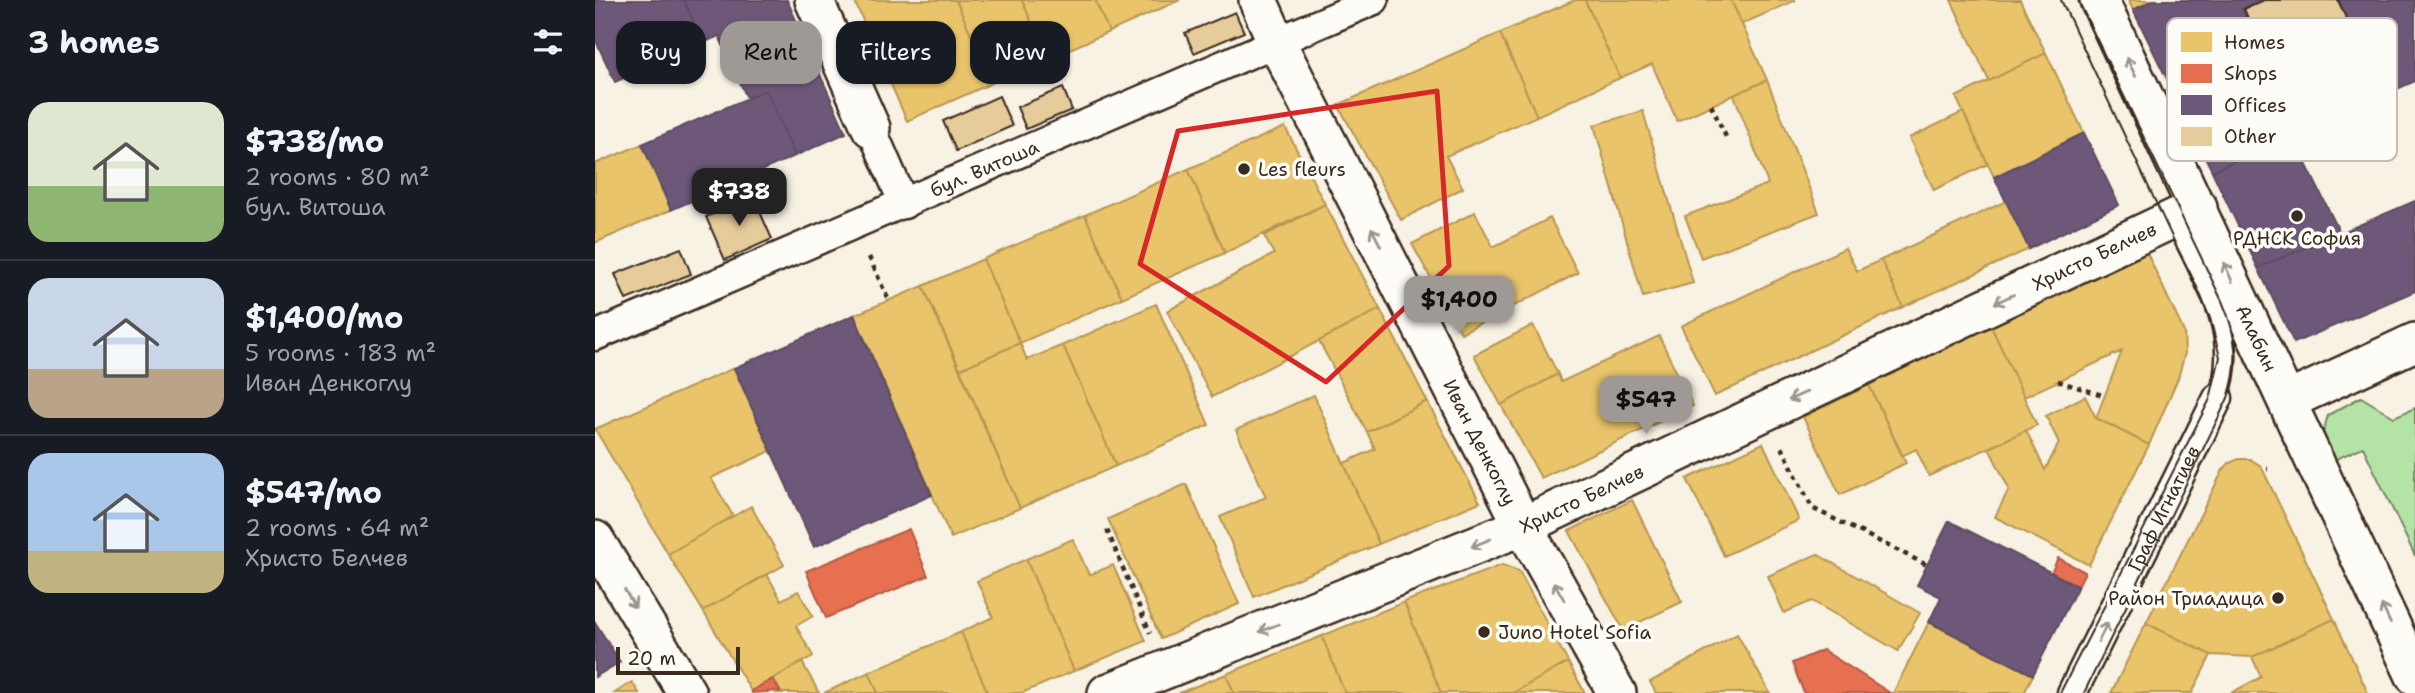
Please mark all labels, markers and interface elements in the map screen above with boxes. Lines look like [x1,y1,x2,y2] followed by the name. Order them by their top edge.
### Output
[2167,18,2397,161] legend
[616,21,706,84] chip: Buy
[720,21,822,84] chip: Rent
[836,21,956,84] chip: Filters
[970,21,1070,84] chip: New
[28,22,160,63] text: 3 homes
[529,23,567,61] icon: filters
[2224,30,2285,55] text: Homes
[2124,57,2137,78] one-way arrow
[2224,61,2278,86] text: Shops
[2224,93,2287,118] text: Offices
[245,121,384,162] text: $738/mo
[2224,124,2277,149] text: Other
[84,130,168,214] icon: home
[926,134,1043,203] street label: бул. Витоша
[1258,157,1346,182] place label: Les fleurs
[1236,161,1252,177] marker: Les fleurs
[245,162,430,192] text: 2 rooms · 80 m²
[698,168,780,228] pin: $738
[708,176,770,206] text: $738
[245,192,386,222] text: бул. Витоша
[2289,208,2305,224] marker: РДНСК София
[2028,216,2161,297] street label: Христо Белчев
[2233,226,2361,251] place label: РДНСК София
[1369,227,1383,248] one-way arrow
[2221,262,2234,283] one-way arrow
[1402,276,1516,336] pin: $1,400
[1420,284,1498,314] text: $1,400
[1994,293,2015,306] one-way arrow
[245,297,403,338] text: $1,400/mo
[2230,301,2283,376] street label: Алабин
[84,306,168,390] icon: home
[245,338,436,368] text: 5 rooms · 183 m²
[245,368,412,398] text: Иван Денкоглу
[1437,375,1522,510] street label: Иван Денкоглу
[1605,376,1687,436] pin: $547
[1615,384,1677,414] text: $547
[1788,390,1809,403] one-way arrow
[2122,441,2205,576] street label: Граф Игнатиев
[1516,459,1648,539] street label: Христо Белчев
[245,472,382,513] text: $547/mo
[84,481,168,565] icon: home
[245,513,429,543] text: 2 rooms · 64 m²
[1470,538,1492,551] one-way arrow
[245,543,408,573] text: Христо Белчев
[1552,581,1565,602] one-way arrow
[2108,586,2264,611] place label: Район Триадица
[624,588,638,608] one-way arrow
[2270,590,2286,606] marker: Район Триадица
[2379,604,2392,625] one-way arrow
[1498,620,1651,645] place label: Juno Hotel Sofia
[1259,622,1281,635] one-way arrow
[2096,622,2110,643] one-way arrow
[1476,624,1492,640] marker: Juno Hotel Sofia
[616,644,740,676] scale bar
[627,646,676,671] text: 20 m

